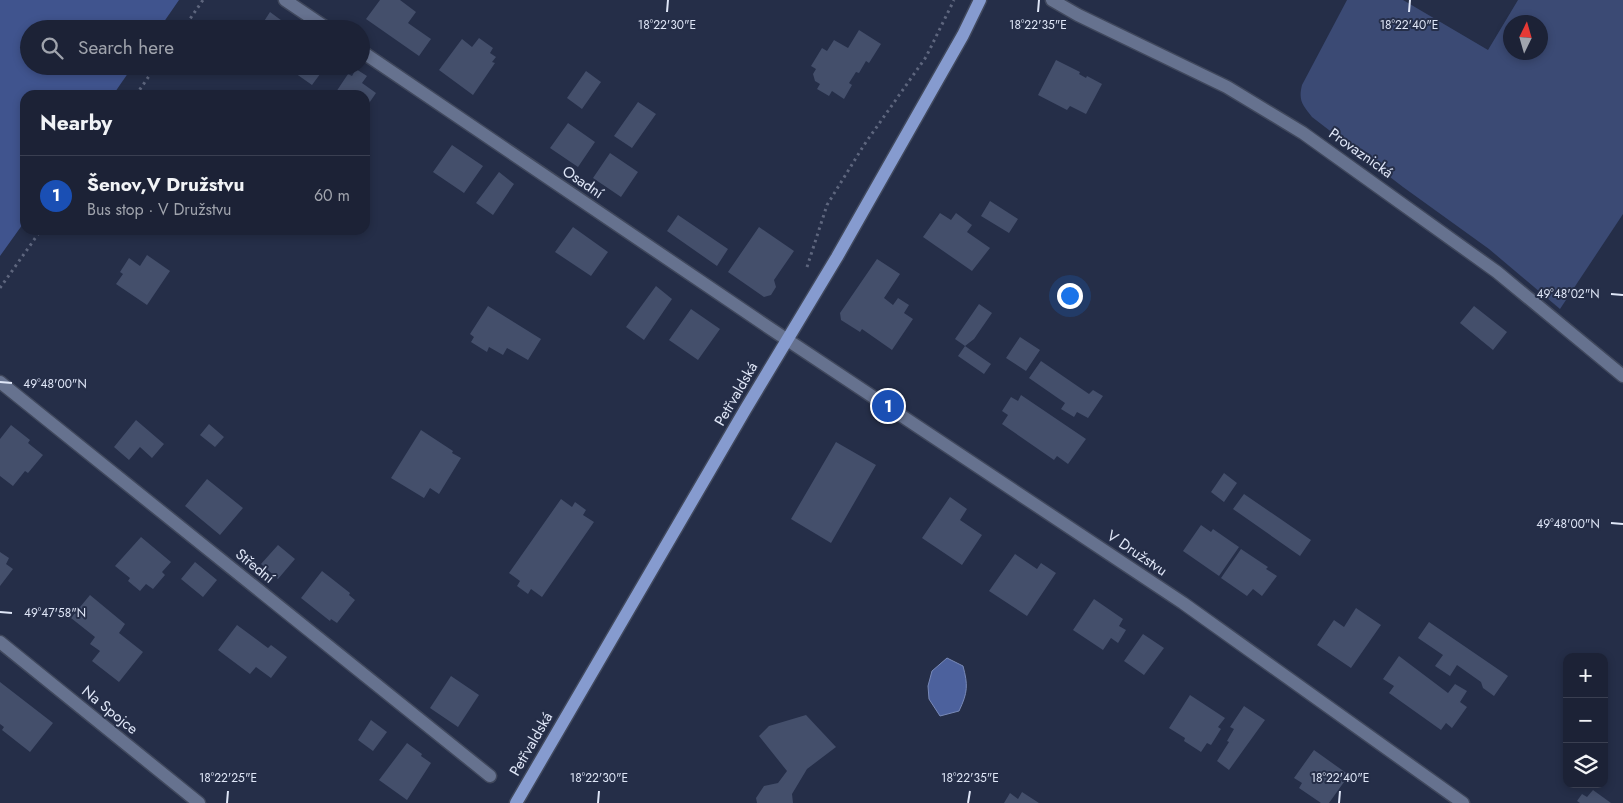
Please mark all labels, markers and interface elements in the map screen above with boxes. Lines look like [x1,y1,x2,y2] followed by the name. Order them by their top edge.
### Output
[1503,15,1548,60] north arrow
[638,16,696,34] text: 18°22'30"E
[1009,16,1067,34] text: 18°22'35"E
[1380,16,1438,34] text: 18°22'40"E
[20,20,370,75] search box
[38,34,66,62] icon: search
[78,34,174,61] text: Search here
[40,108,112,138] text: Nearby
[1324,123,1398,183] street label: Provaznická
[558,160,609,204] street label: Osadní
[87,171,244,198] text: Šenov,V Družstvu
[52,184,60,207] text: 1
[314,184,350,207] text: 60 m
[87,198,231,221] text: Bus stop · V Družstvu
[1057,283,1083,309] your location
[1536,285,1600,303] text: 49°48'02"N
[709,358,763,430] street label: Petřvaldská
[23,375,87,393] text: 49°48'00"N
[872,387,904,425] pin: 1
[1536,515,1600,533] text: 49°48'00"N
[1102,525,1172,581] street label: V Družstvu
[231,543,280,589] street label: Střední
[24,604,86,622] text: 49°47'58"N
[1563,653,1608,788] map controls
[1563,653,1608,698] button: +
[77,680,143,740] street label: Na Spojce
[1563,698,1608,743] button: −
[504,708,558,780] street label: Petřvaldská
[1563,743,1608,788] button: layers
[199,769,257,787] text: 18°22'25"E
[570,769,628,787] text: 18°22'30"E
[941,769,999,787] text: 18°22'35"E
[1311,769,1369,787] text: 18°22'40"E

